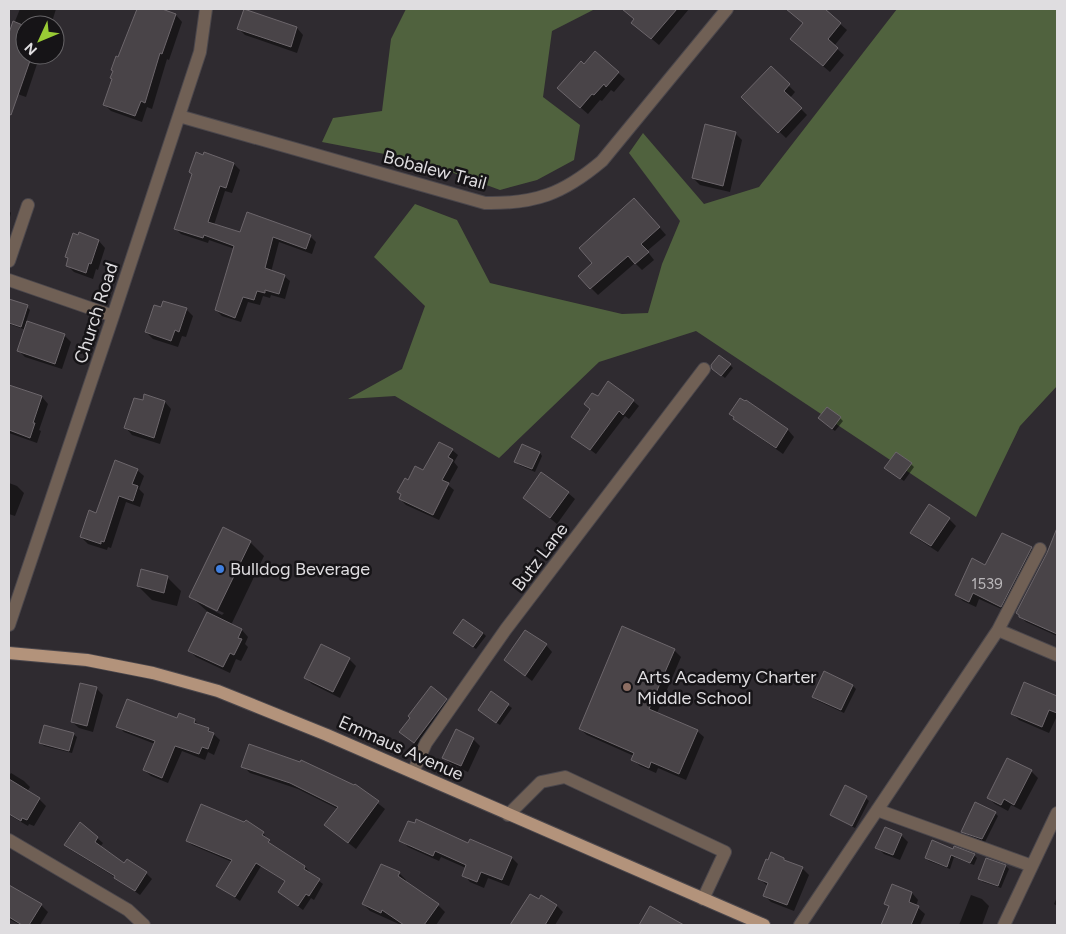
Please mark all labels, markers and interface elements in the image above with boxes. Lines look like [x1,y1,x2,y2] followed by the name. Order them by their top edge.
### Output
[15,15,65,65] north arrow
[21,39,41,58] text: N
[381,146,489,194] street label: Bobalew Trail
[69,260,123,366] street label: Church Road
[507,518,573,595] street label: Butz Lane
[230,558,370,580] place label: Bulldog Beverage
[214,563,226,575] marker: Bulldog Beverage
[971,575,1003,593] house number: 1539
[637,666,816,709] place label: Arts Academy Charter Middle School
[621,681,633,693] marker: Arts Academy Charter Middle School
[335,711,467,785] street label: Emmaus Avenue

